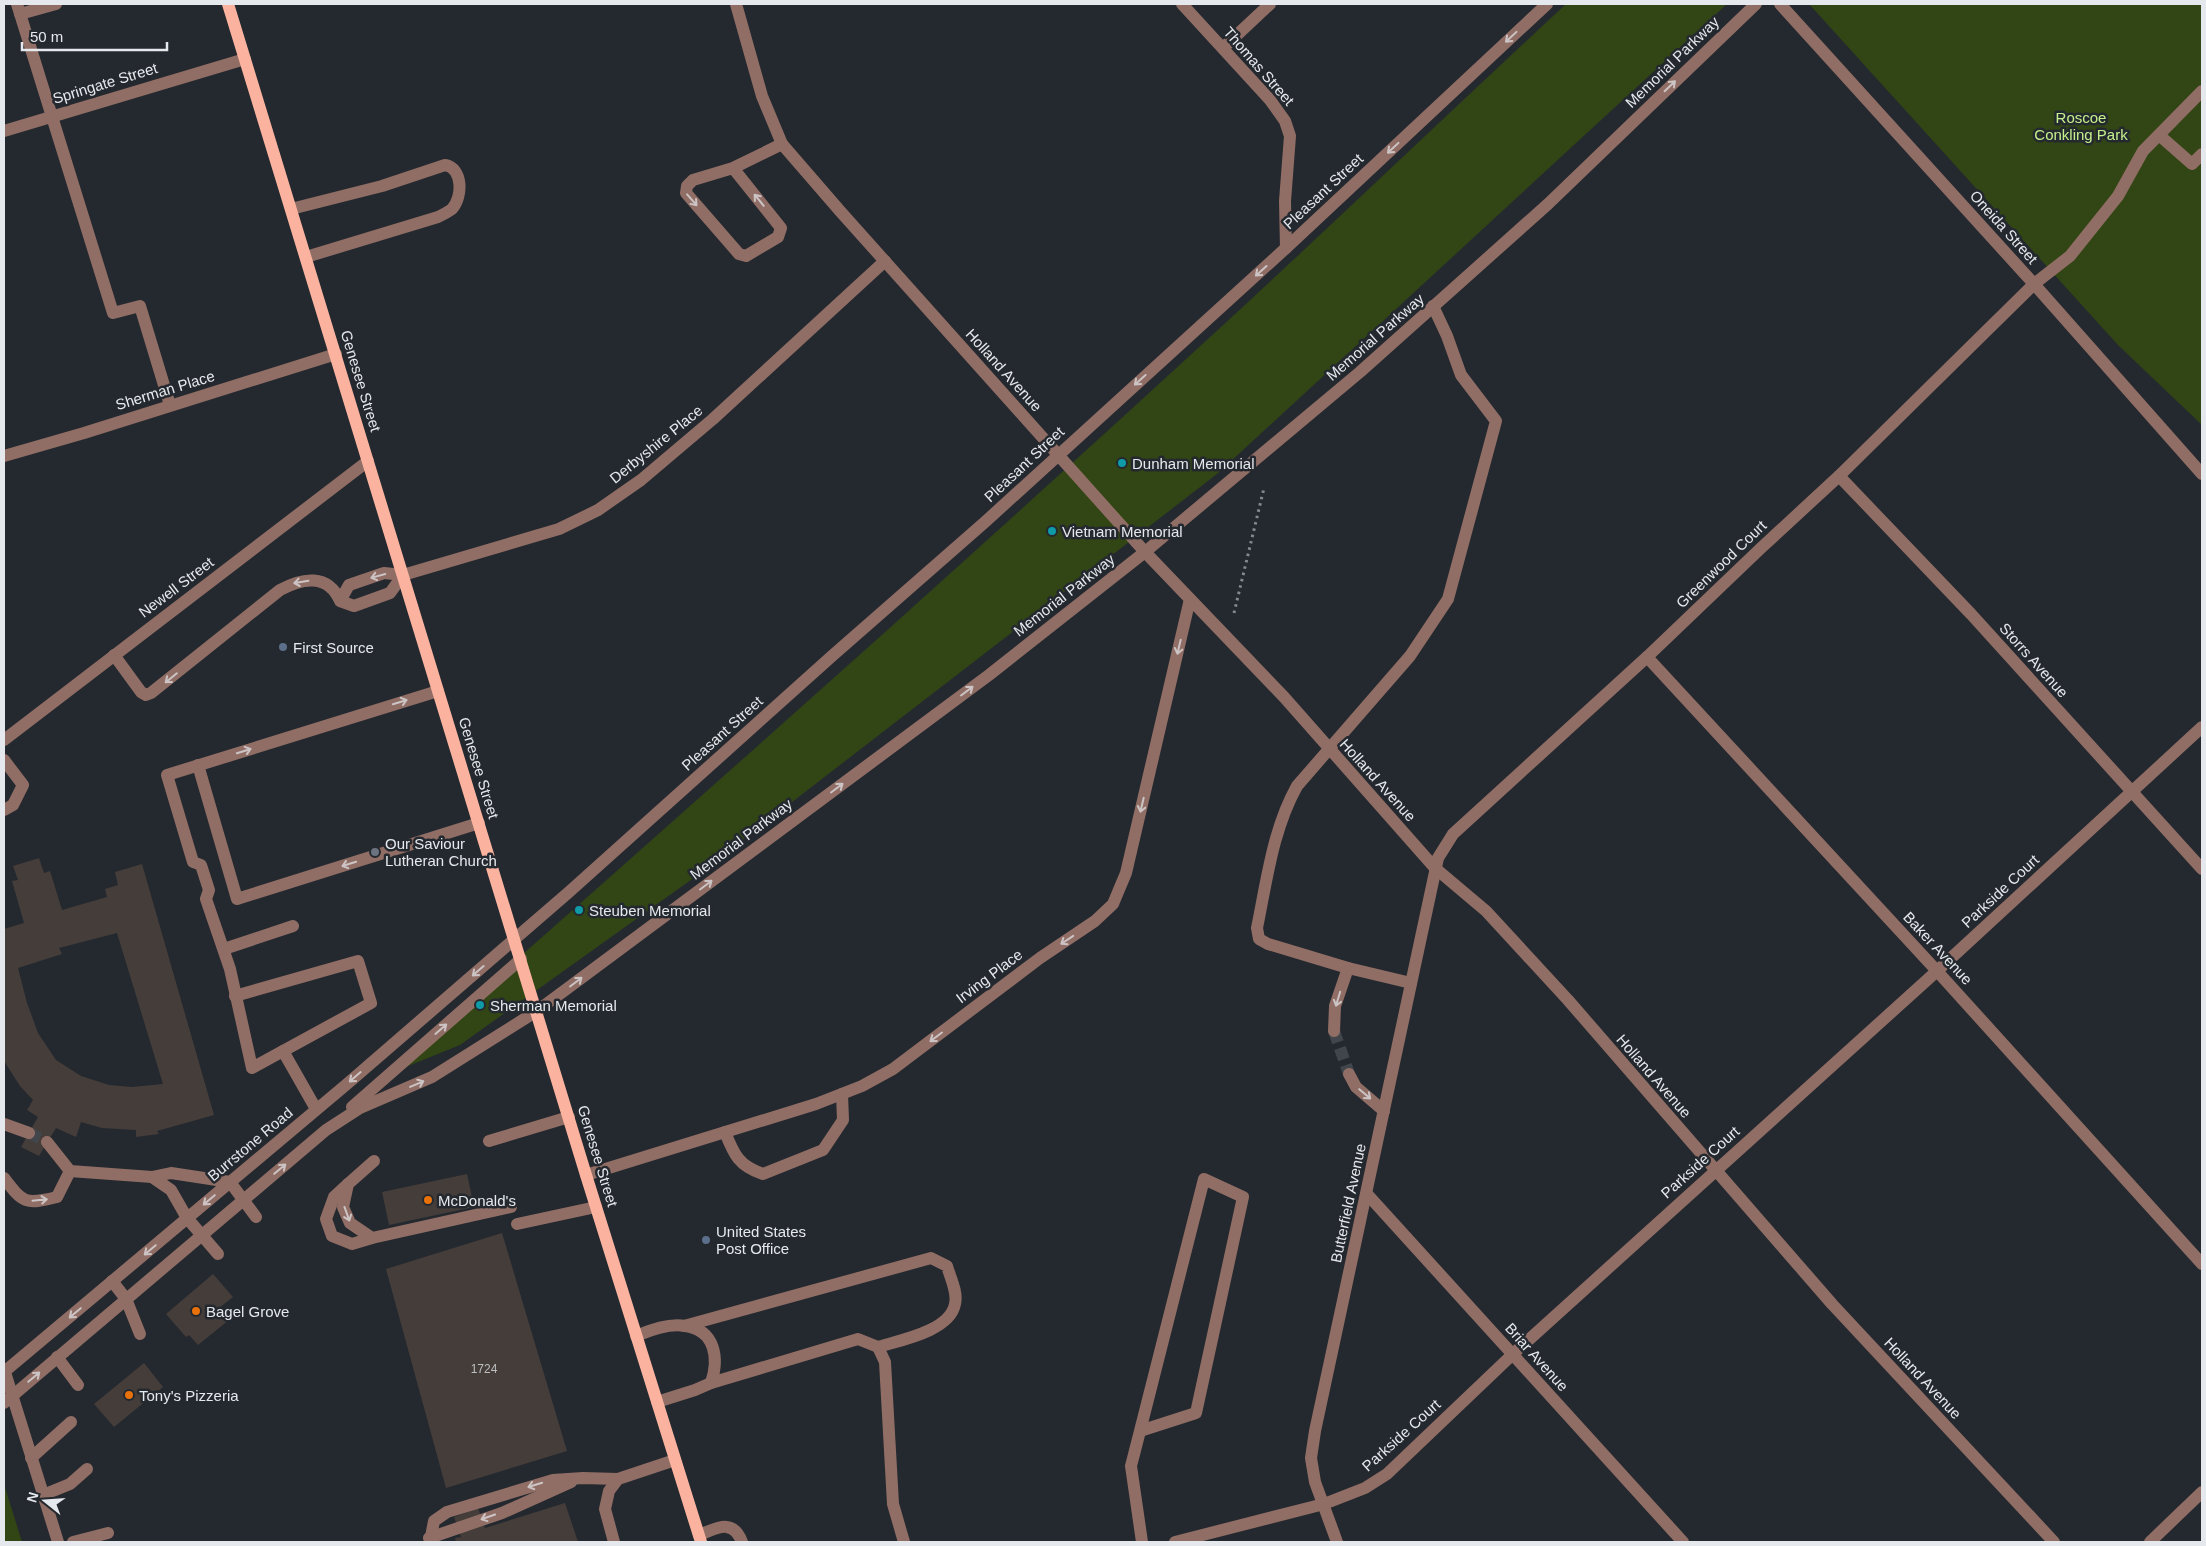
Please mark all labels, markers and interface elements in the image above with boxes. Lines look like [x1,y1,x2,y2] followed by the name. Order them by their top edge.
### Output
[1622,13,1723,111] street label: Memorial Parkway
[22,20,168,52] scale bar
[1220,23,1298,109] street label: Thomas Street
[30,28,63,45] text: 50 m
[1505,31,1518,43] one-way arrow
[51,59,160,107] street label: Springate Street
[1664,80,1676,93] one-way arrow
[2034,109,2128,143] park label: Roscoe Conkling Park
[1386,142,1399,154] one-way arrow
[1280,149,1367,232] street label: Pleasant Street
[1967,187,2042,268] street label: Oneida Street
[686,193,698,206] one-way arrow
[753,194,764,207] one-way arrow
[1255,265,1268,277] one-way arrow
[1323,290,1428,384] street label: Memorial Parkway
[963,325,1045,415] street label: Holland Avenue
[338,328,385,435] street label: Genesee Street
[113,367,217,413] street label: Sherman Place
[1134,374,1147,386] one-way arrow
[606,401,706,487] street label: Derbyshire Place
[981,422,1068,505] street label: Pleasant Street
[1132,455,1255,472] place label: Dunham Memorial
[1116,457,1128,469] marker: Dunham Memorial
[1673,516,1770,611] street label: Greenwood Court
[1062,523,1183,540] place label: Vietnam Memorial
[1046,525,1058,537] marker: Vietnam Memorial
[1010,550,1118,640] street label: Memorial Parkway
[135,553,217,621] street label: Newell Street
[370,572,386,581] one-way arrow
[293,577,309,587] one-way arrow
[1996,619,2072,701] street label: Storrs Avenue
[1174,638,1183,654] one-way arrow
[293,639,374,656] place label: First Source
[277,641,289,653] marker: First Source
[165,672,178,683] one-way arrow
[960,686,974,696] one-way arrow
[678,692,766,774] street label: Pleasant Street
[391,697,407,707] one-way arrow
[456,715,503,822] street label: Genesee Street
[1337,735,1419,825] street label: Holland Avenue
[236,745,252,755] one-way arrow
[830,783,844,793] one-way arrow
[687,795,796,883] street label: Memorial Parkway
[1137,796,1146,812] one-way arrow
[385,835,497,869] place label: Our Saviour Lutheran Church
[369,846,381,858] marker: Our Saviour Lutheran Church
[1958,850,2043,931] street label: Parkside Court
[341,859,357,869] one-way arrow
[699,880,713,890] one-way arrow
[589,902,711,919] place label: Steuben Memorial
[573,904,585,916] marker: Steuben Memorial
[1900,908,1976,988] street label: Baker Avenue
[1060,935,1074,945] one-way arrow
[953,946,1025,1006] street label: Irving Place
[472,966,485,977] one-way arrow
[569,976,582,987] one-way arrow
[1332,991,1342,1007] one-way arrow
[490,997,617,1014] place label: Sherman Memorial
[474,999,486,1011] marker: Sherman Memorial
[435,1023,448,1035] one-way arrow
[930,1031,943,1042] one-way arrow
[1613,1031,1695,1121] street label: Holland Avenue
[348,1071,361,1083] one-way arrow
[409,1078,424,1088] one-way arrow
[1358,1088,1371,1100] one-way arrow
[575,1103,622,1210] street label: Genesee Street
[204,1104,296,1184] street label: Burrstone Road
[1657,1122,1743,1202] street label: Parkside Court
[1327,1142,1369,1264] street label: Butterfield Avenue
[273,1163,286,1174] one-way arrow
[438,1192,516,1209] place label: McDonald's
[422,1194,434,1206] marker: McDonald's
[31,1195,47,1205] one-way arrow
[202,1195,215,1206] one-way arrow
[343,1206,352,1221] one-way arrow
[716,1223,806,1257] place label: United States Post Office
[700,1234,712,1246] marker: United States Post Office
[143,1244,156,1255] one-way arrow
[206,1303,289,1320] place label: Bagel Grove
[190,1305,202,1317] marker: Bagel Grove
[68,1307,81,1318] one-way arrow
[1502,1319,1572,1395] street label: Briar Avenue
[1881,1334,1965,1422] street label: Holland Avenue
[471,1362,498,1376] house number: 1724
[28,1371,41,1382] one-way arrow
[139,1387,239,1404] place label: Tony's Pizzeria
[123,1389,135,1401] marker: Tony's Pizzeria
[1358,1395,1444,1475] street label: Parkside Court
[20,1476,70,1526] north arrow
[527,1481,543,1491] one-way arrow
[23,1490,42,1504] text: N
[480,1513,496,1522] one-way arrow

